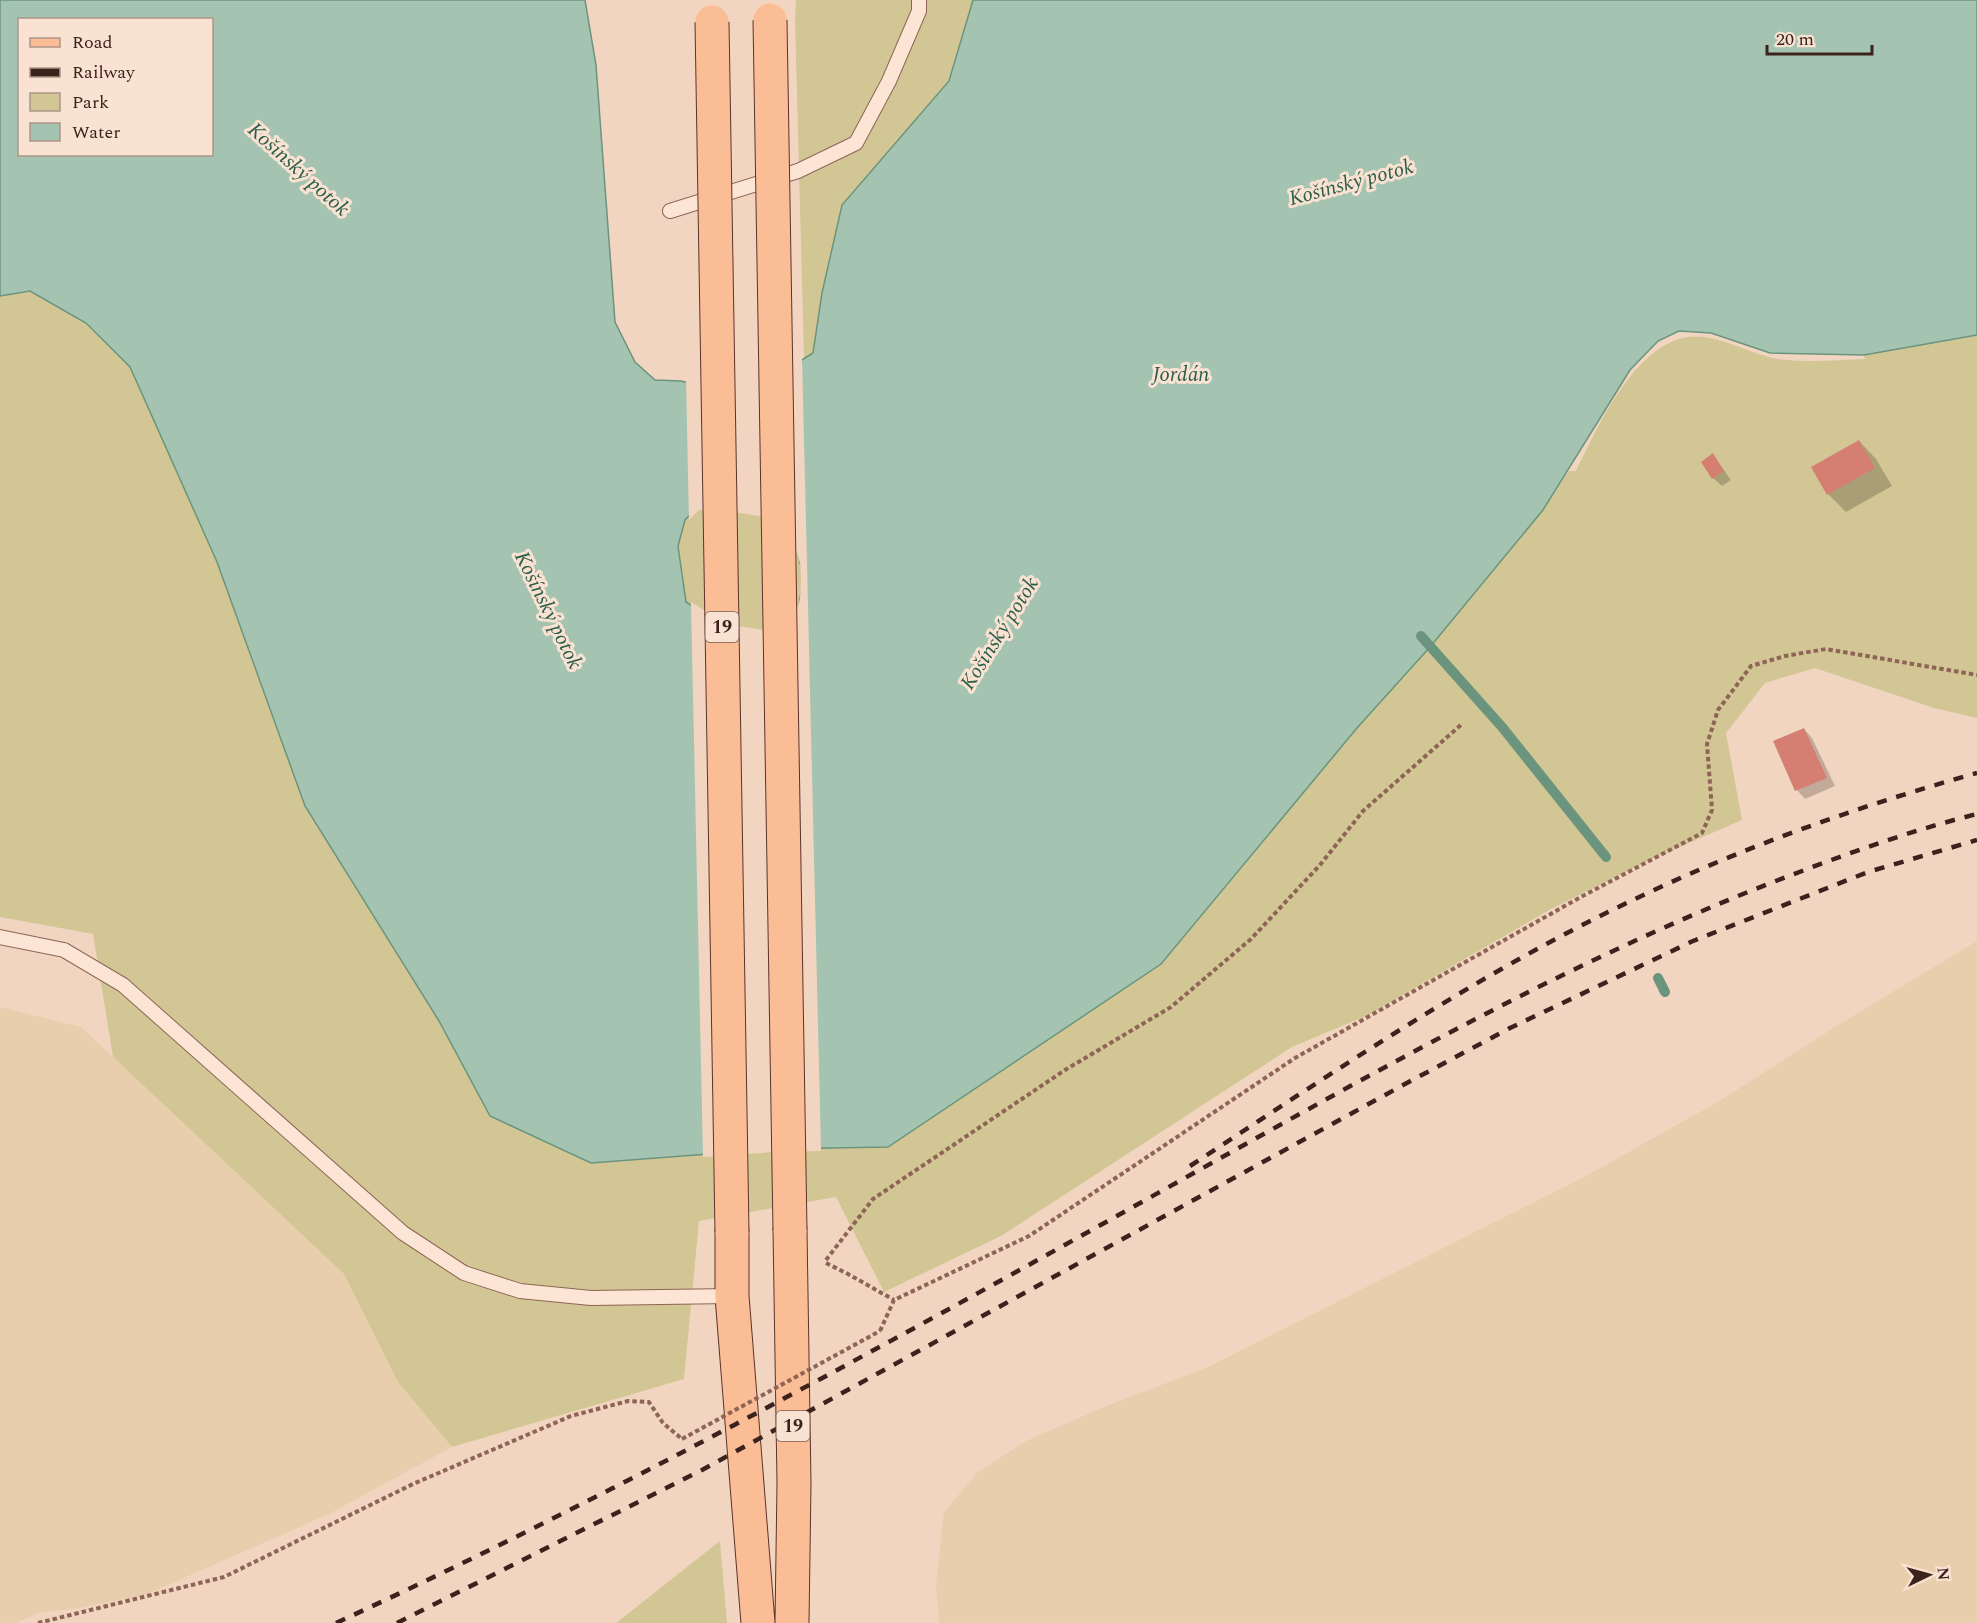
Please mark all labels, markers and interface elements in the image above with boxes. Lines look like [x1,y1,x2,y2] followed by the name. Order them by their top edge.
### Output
[18,18,213,156] legend
[1767,18,1872,56] scale bar
[1776,26,1814,53] text: 20 m
[72,29,113,56] text: Road
[72,59,136,86] text: Railway
[72,89,109,116] text: Park
[240,115,357,225] water label: Košínský potok
[72,119,120,146] text: Water
[1285,151,1417,215] water label: Košínský potok
[1151,359,1209,391] water label: Jordán
[506,546,591,675] water label: Košínský potok
[952,571,1047,696] water label: Košínský potok
[706,612,738,642] road number: 19
[776,1411,810,1441] road number: 19
[1899,1545,1959,1605] north arrow
[1930,1566,1955,1581] text: N

